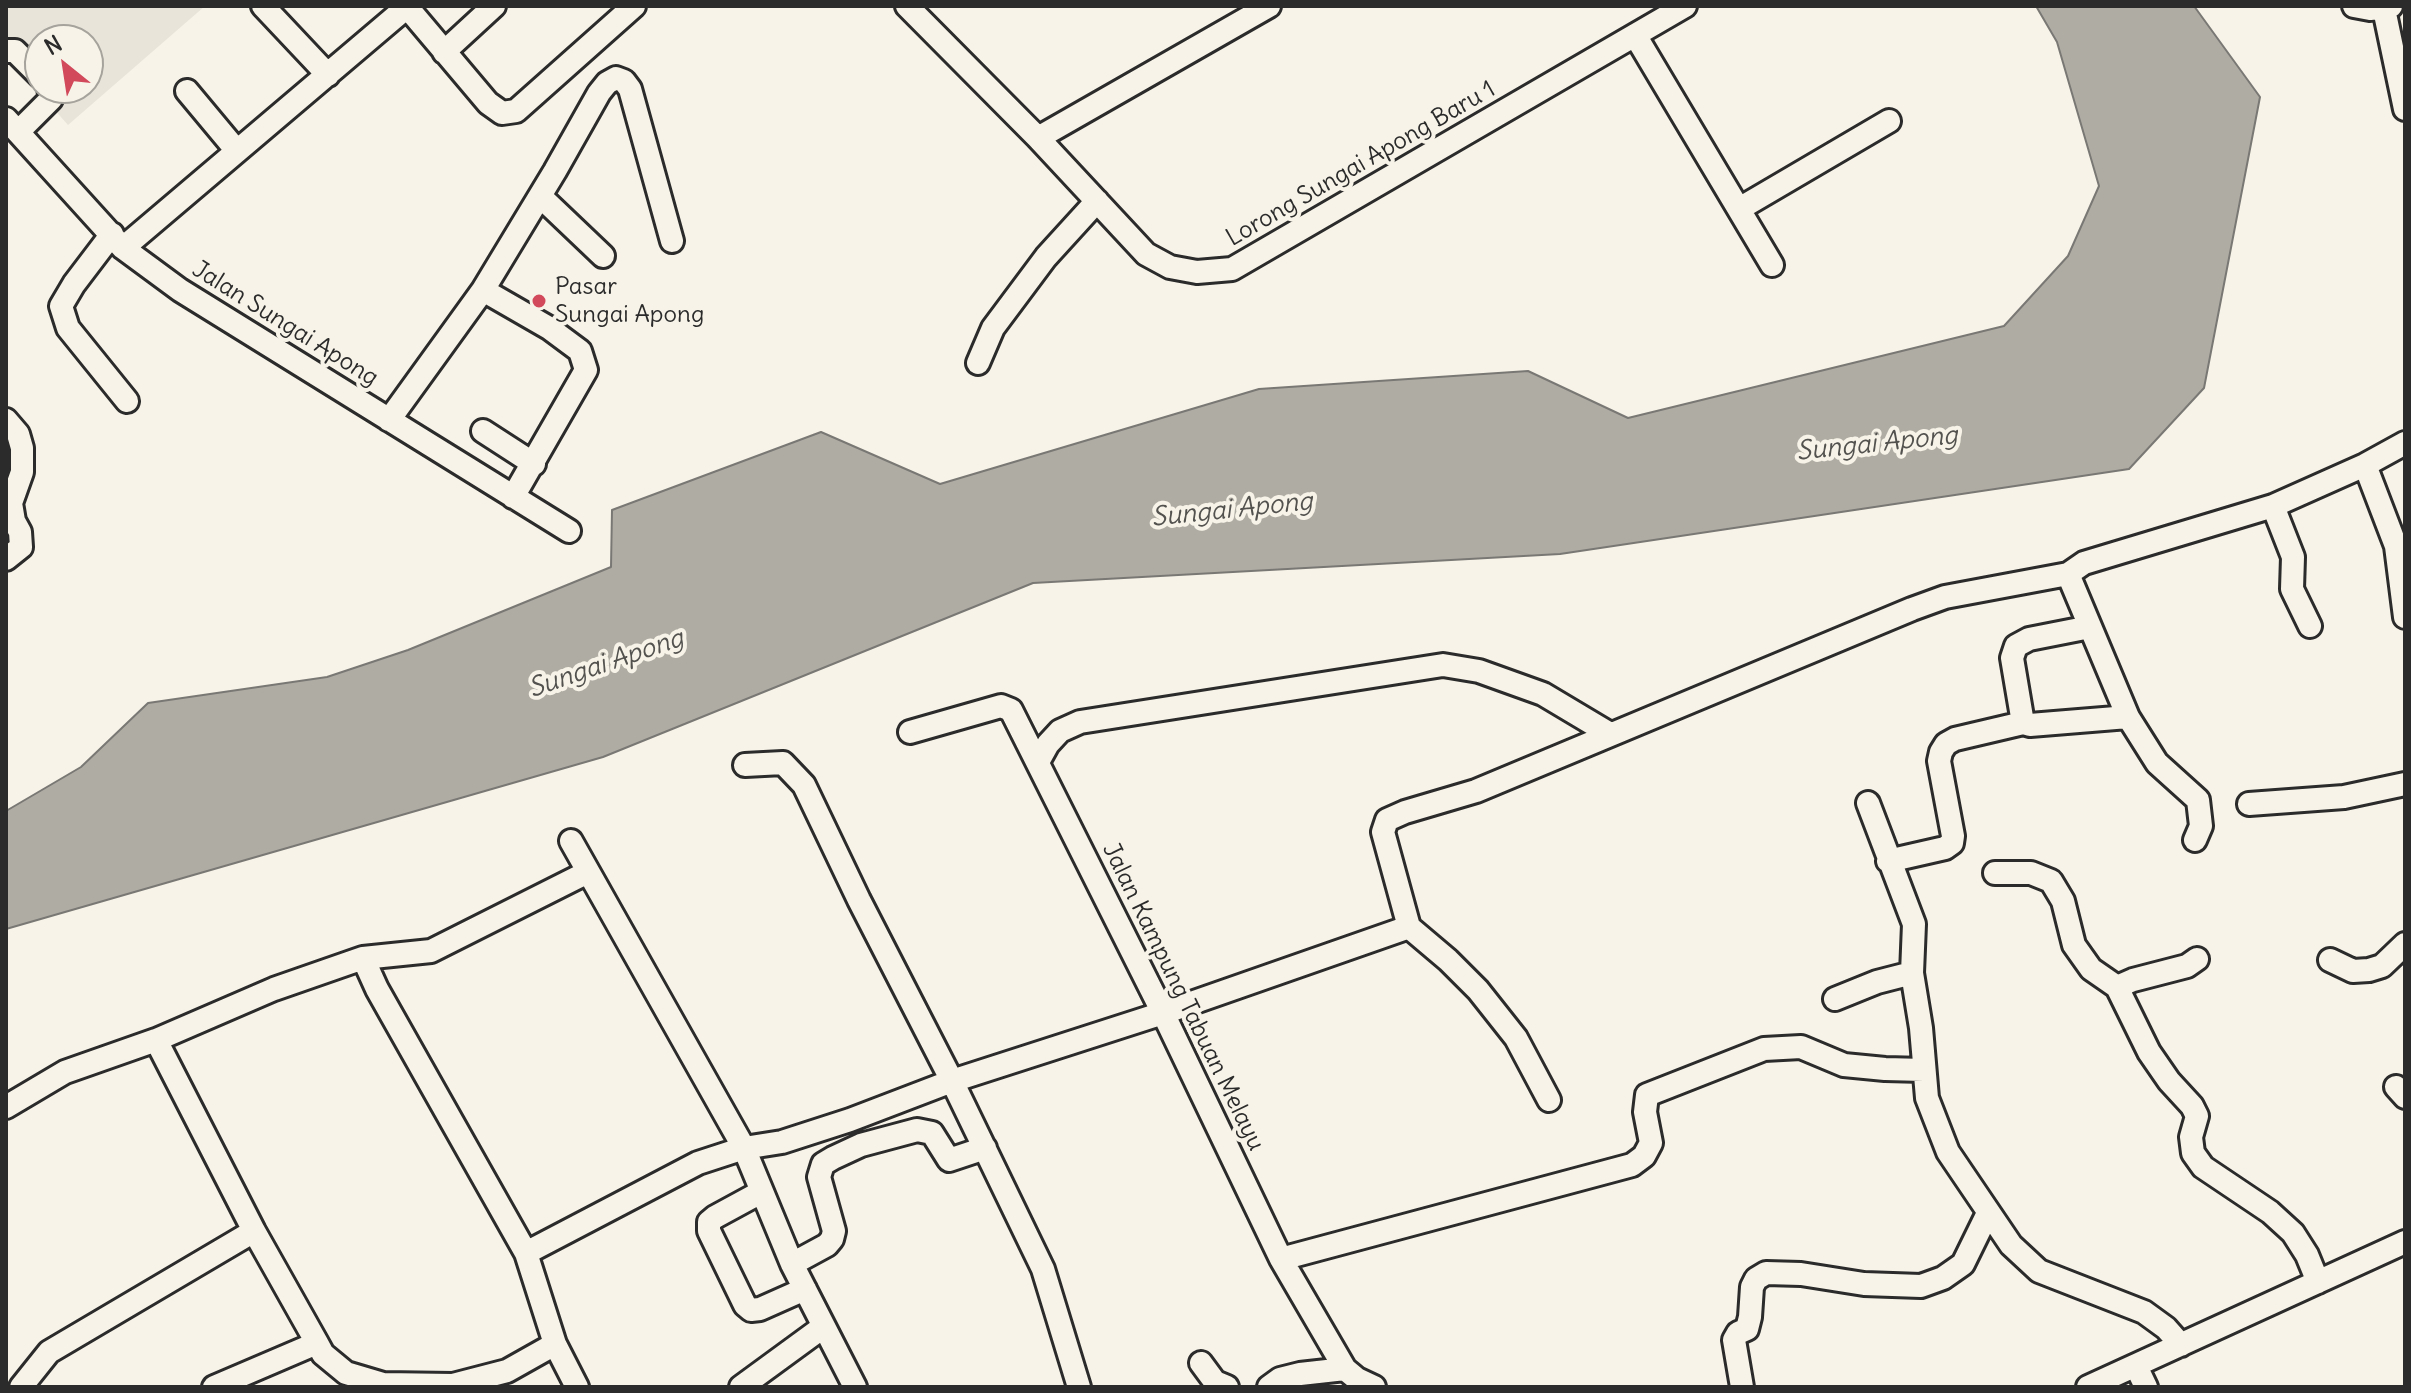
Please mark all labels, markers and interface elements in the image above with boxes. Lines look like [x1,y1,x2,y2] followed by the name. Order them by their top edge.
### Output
[24,24,104,104] north arrow
[39,29,67,61] text: N
[1221,75,1501,253] street label: Lorong Sungai Apong Baru 1
[187,255,383,393] street label: Jalan Sungai Apong
[555,273,704,329] place label: Pasar Sungai Apong
[530,292,548,310] marker: Pasar Sungai Apong
[1795,420,1959,468] water label: Sungai Apong
[1150,486,1314,534] water label: Sungai Apong
[524,623,688,705] water label: Sungai Apong
[1096,838,1270,1156] street label: Jalan Kampung Tabuan Melayu

